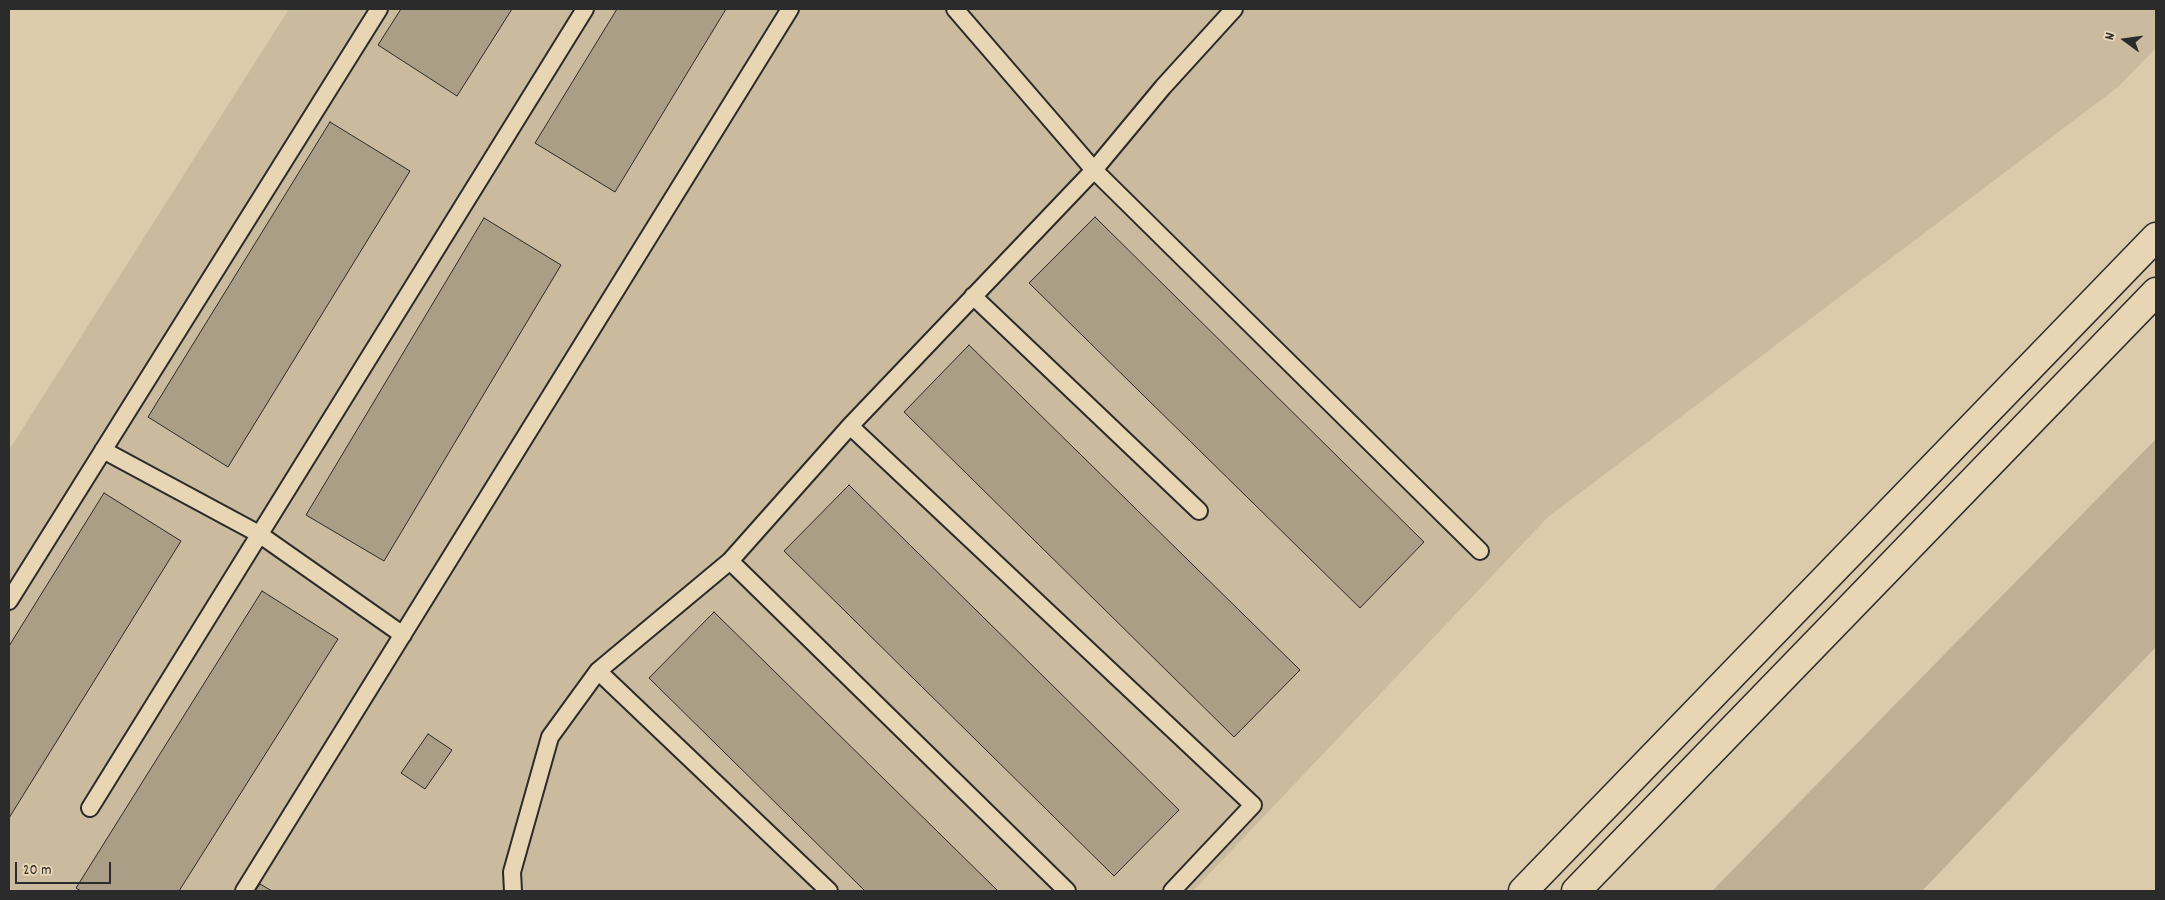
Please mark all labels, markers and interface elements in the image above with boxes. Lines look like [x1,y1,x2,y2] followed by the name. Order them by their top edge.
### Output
[2100,15,2150,65] north arrow
[2100,31,2121,42] text: N
[18,852,114,884] scale bar
[23,860,51,882] text: 20 m

